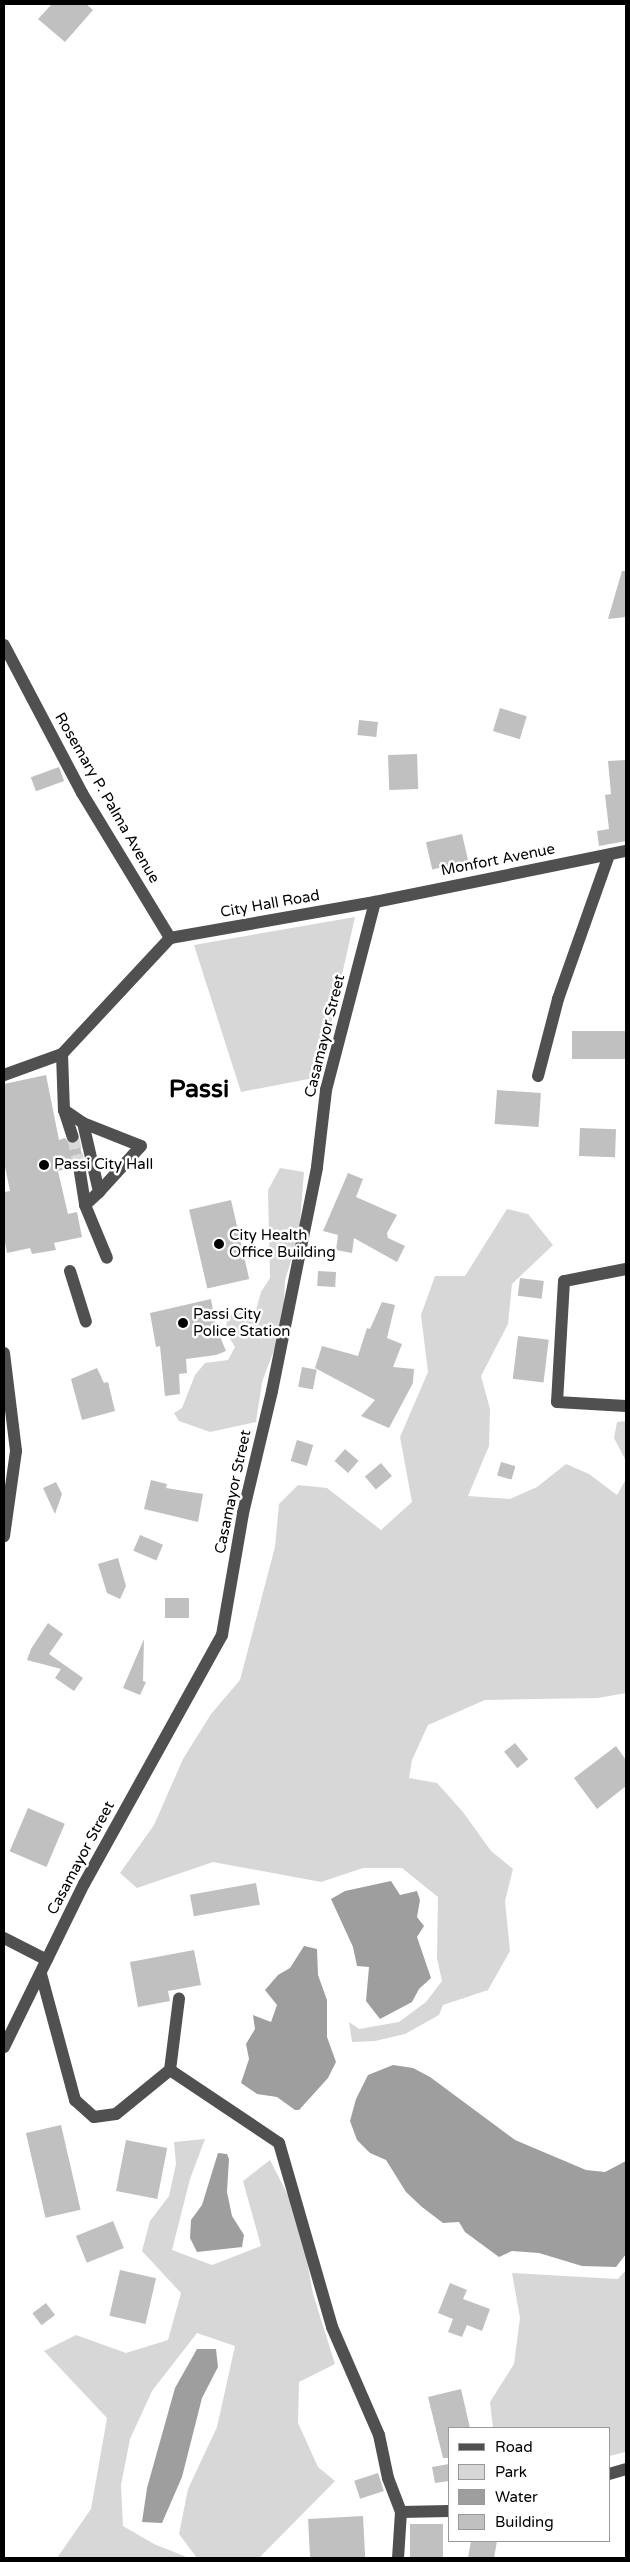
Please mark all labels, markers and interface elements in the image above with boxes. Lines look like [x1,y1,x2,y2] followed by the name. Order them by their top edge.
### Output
[51,710,163,886] street label: Rosemary P. Palma Avenue
[439,840,557,880] street label: Monfort Avenue
[219,886,321,922] street label: City Hall Road
[301,973,349,1099] street label: Casamayor Street
[169,1074,229,1104] district label: Passi
[54,1156,153,1174] place label: Passi City Hall
[38,1159,50,1171] marker: Passi City Hall
[229,1226,336,1261] place label: City Health Office Building
[213,1238,225,1250] marker: City Health Office Building
[193,1305,290,1340] place label: Passi City Police Station
[177,1317,189,1329] marker: Passi City Police Station
[211,1428,255,1556] street label: Casamayor Street
[43,1798,119,1918] street label: Casamayor Street
[448,2427,610,2542] legend
[495,2438,533,2456] text: Road
[495,2463,527,2481] text: Park
[495,2488,538,2506] text: Water
[495,2513,554,2531] text: Building

